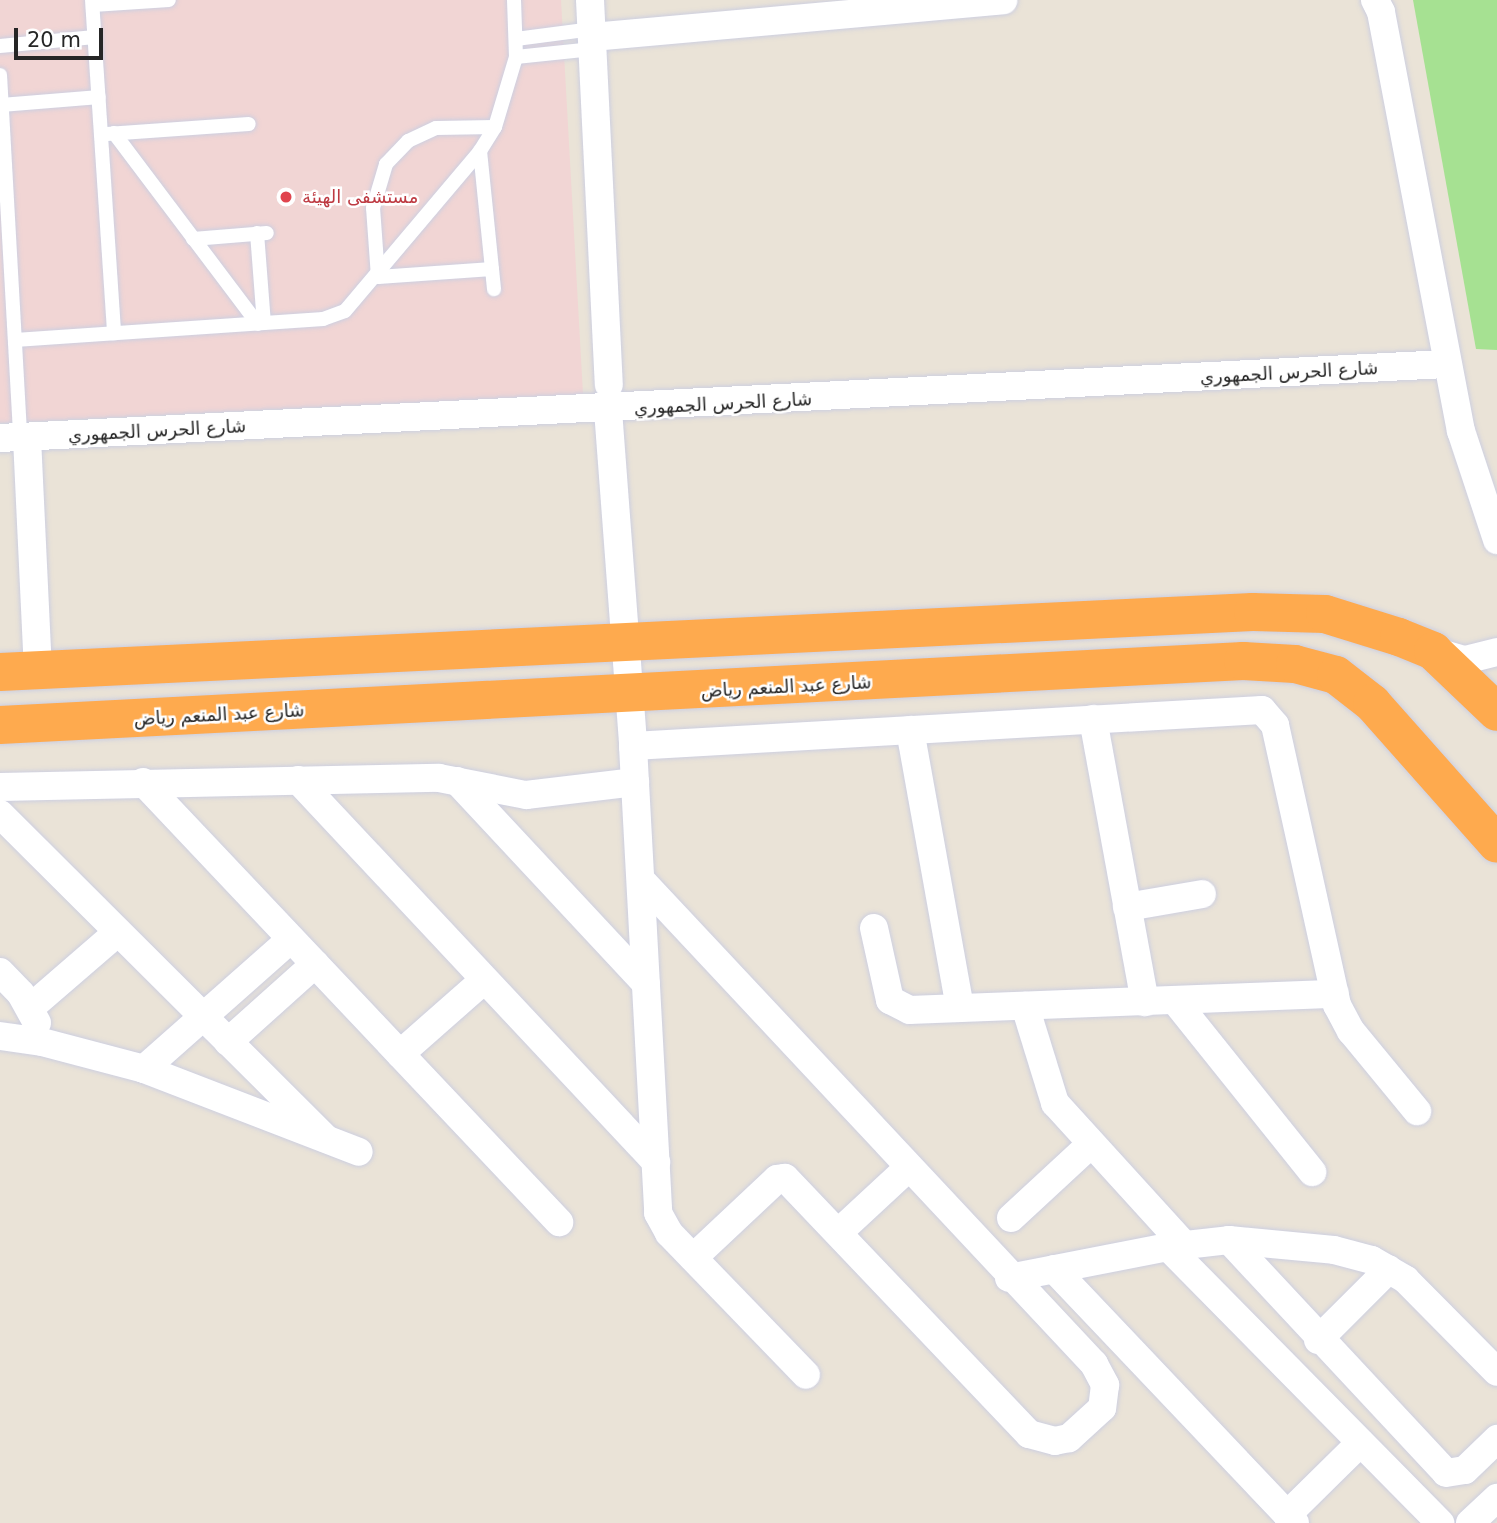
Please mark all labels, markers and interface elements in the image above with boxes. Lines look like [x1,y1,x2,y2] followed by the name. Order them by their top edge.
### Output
[18,14,107,58] scale bar
[27,28,81,52] text: 20 m
[302,186,418,208] place label: مستشفى الهيئة
[276,187,296,207] marker: مستشفى الهيئة
[1199,358,1379,388] street label: شارع الحرس الجمهوري
[633,389,813,419] street label: شارع الحرس الجمهوري
[67,416,247,446] street label: شارع الحرس الجمهوري
[700,672,872,702] street label: شارع عبد المنعم رياض
[133,700,305,730] street label: شارع عبد المنعم رياض

